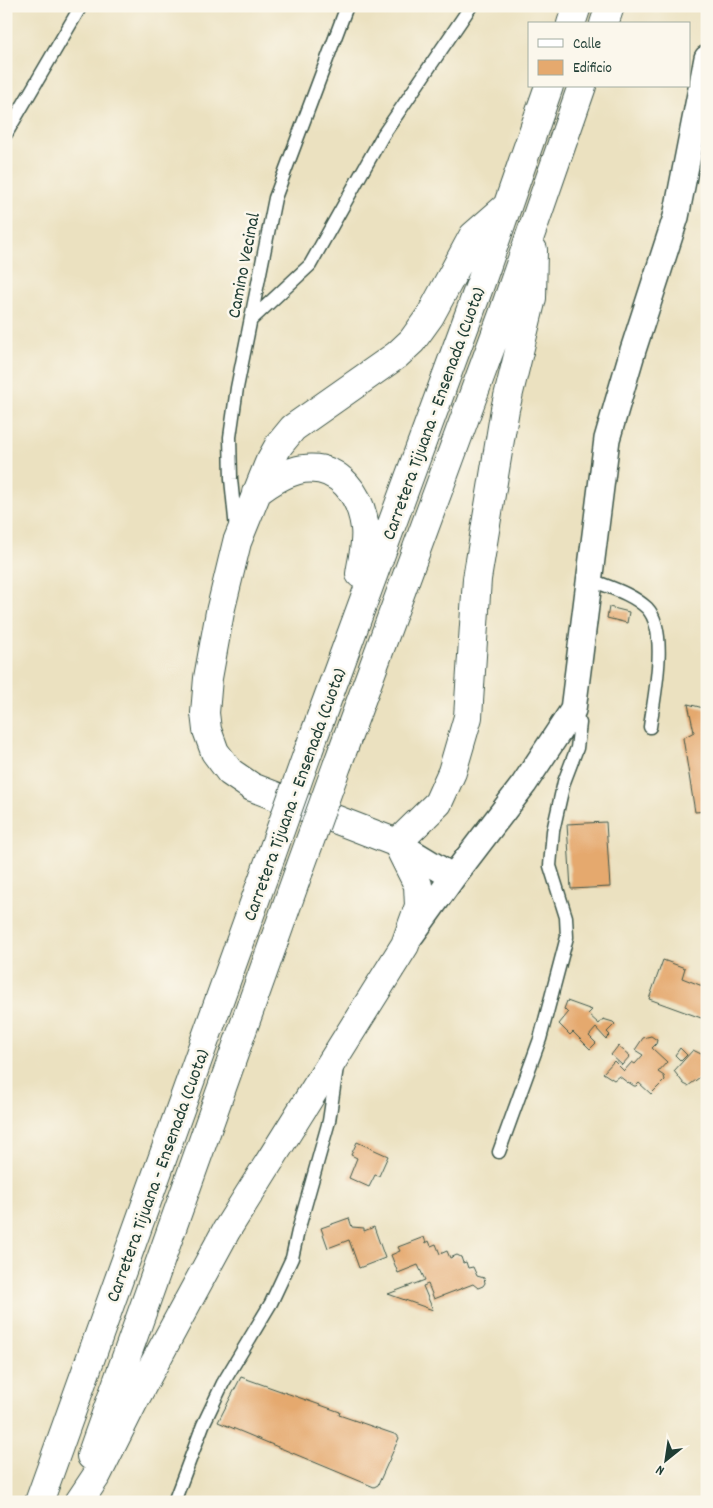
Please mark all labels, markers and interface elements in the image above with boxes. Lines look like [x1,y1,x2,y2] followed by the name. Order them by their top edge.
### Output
[528,22,690,88] legend
[573,34,602,56] text: Calle
[573,58,612,80] text: Edificio
[222,210,269,321] street label: Camino Vecinal
[377,284,494,545] street label: Carretera Tijuana - Ensenada (Cuota)
[238,665,355,926] street label: Carretera Tijuana - Ensenada (Cuota)
[101,1046,218,1307] street label: Carretera Tijuana - Ensenada (Cuota)
[640,1436,690,1486] north arrow
[652,1459,668,1480] text: N

